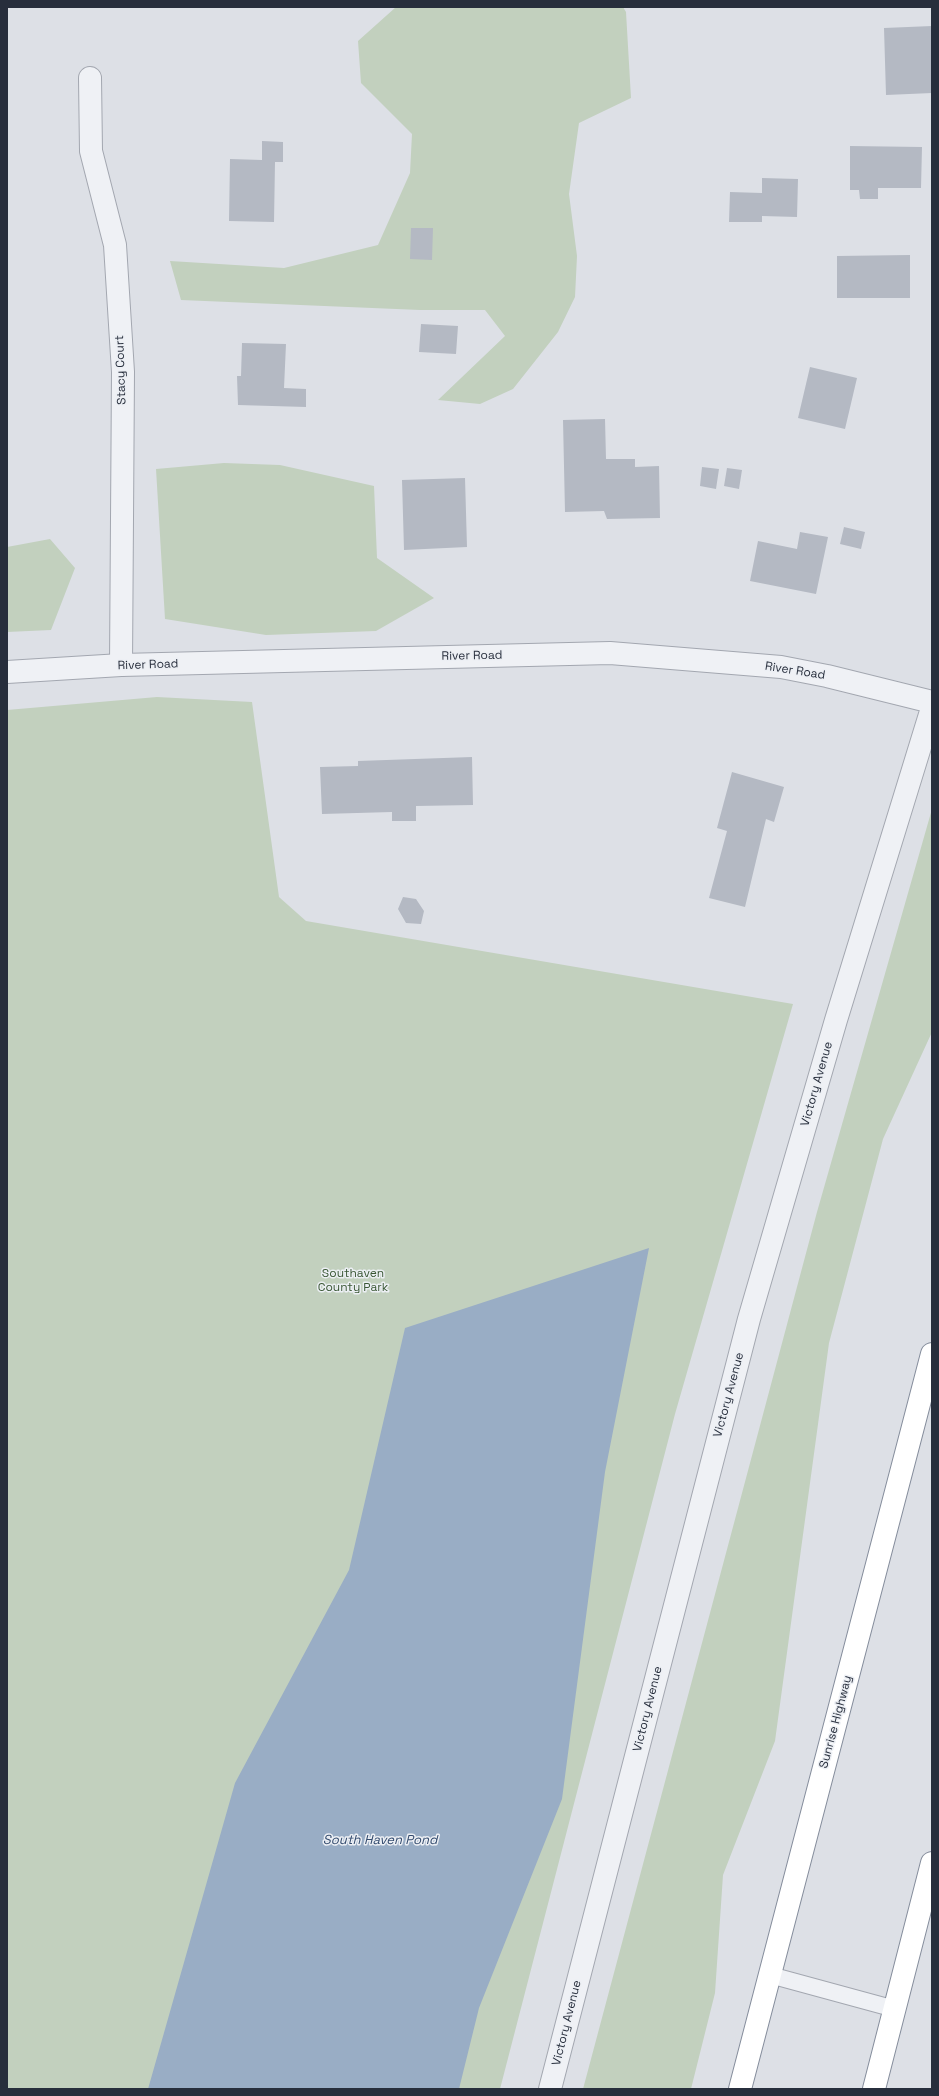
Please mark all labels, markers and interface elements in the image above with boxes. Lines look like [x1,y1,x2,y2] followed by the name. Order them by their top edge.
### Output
[113,335,129,405] street label: Stacy Court
[441,648,503,664] street label: River Road
[117,657,179,673] street label: River Road
[764,659,826,683] street label: River Road
[798,1040,836,1128] street label: Victory Avenue
[318,1267,388,1295] park label: Southaven County Park
[711,1351,747,1439] street label: Victory Avenue
[630,1665,666,1753] street label: Victory Avenue
[817,1674,855,1770] street label: Sunrise Highway
[323,1832,437,1848] water label: South Haven Pond
[549,1979,585,2067] street label: Victory Avenue

